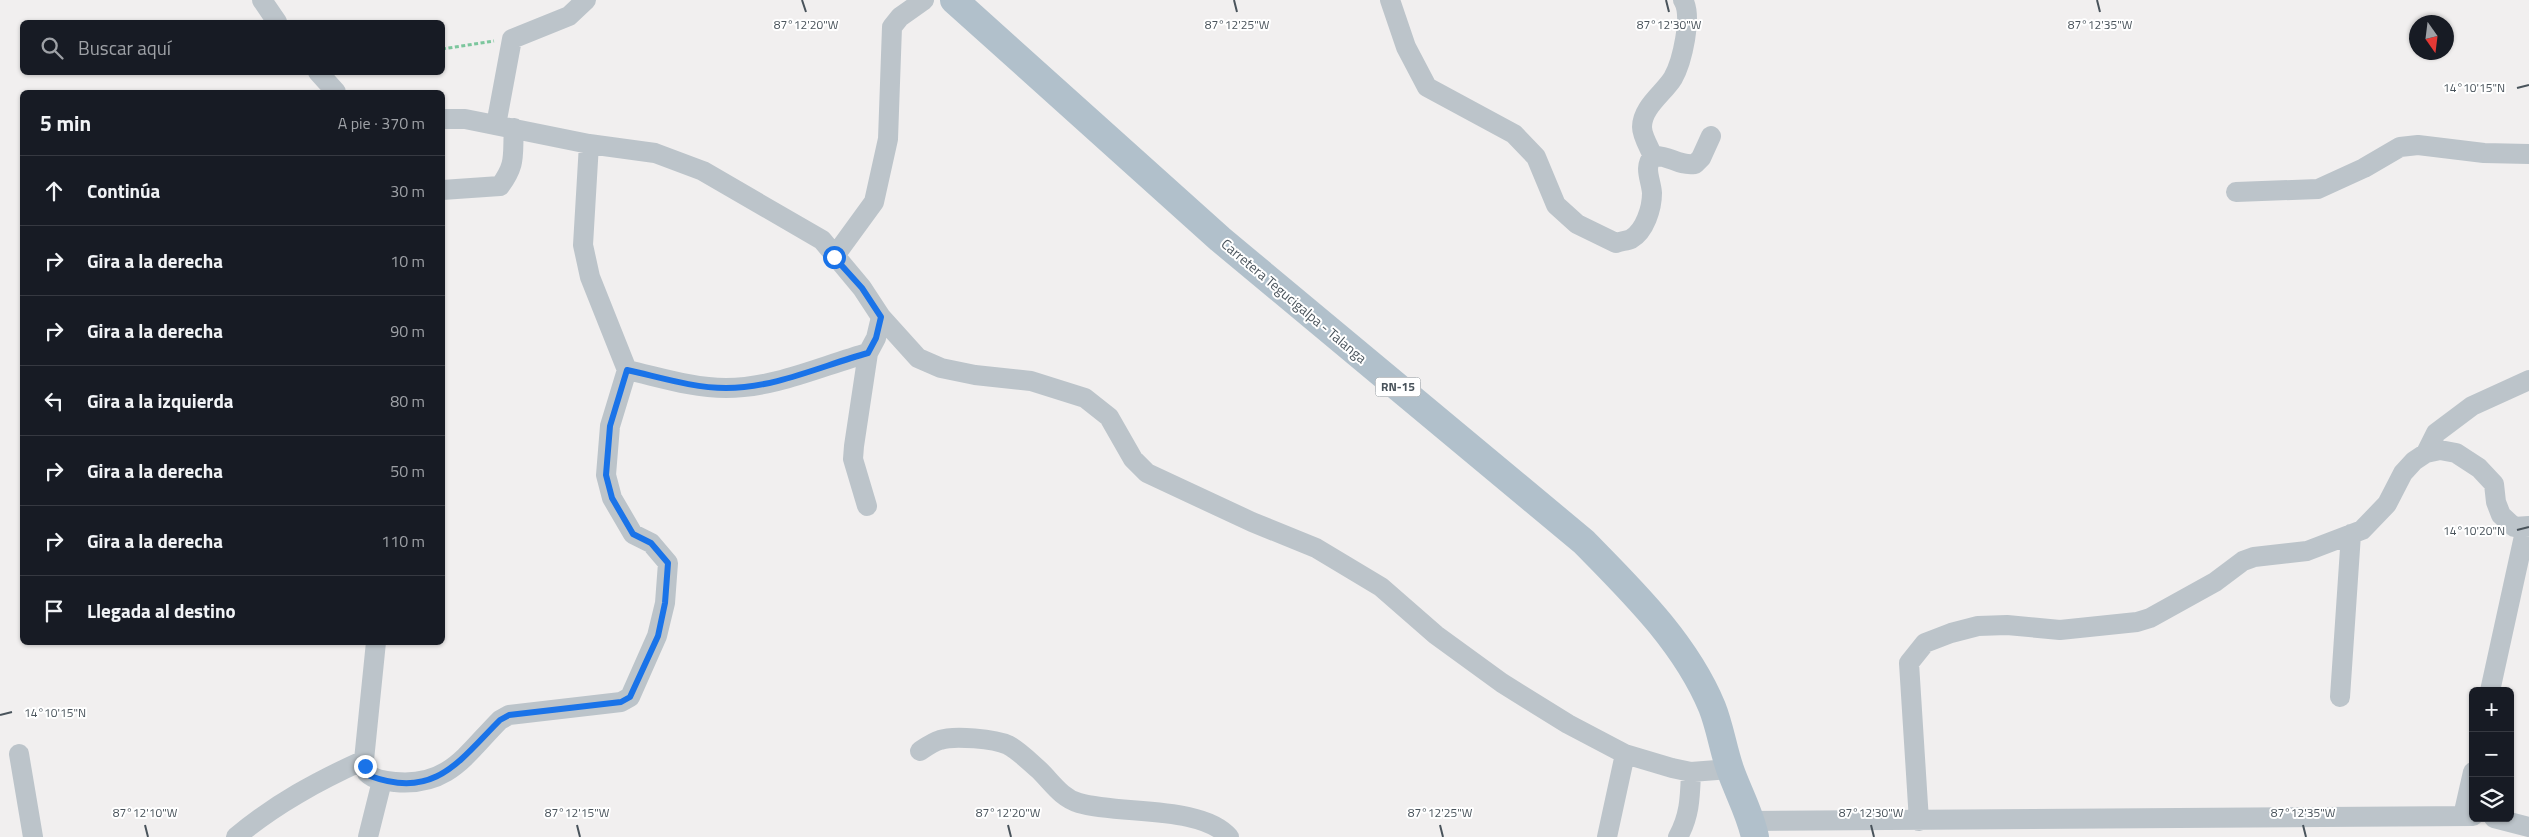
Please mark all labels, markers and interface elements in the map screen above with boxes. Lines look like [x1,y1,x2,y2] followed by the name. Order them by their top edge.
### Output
[774,15,839,34] text: 87°12'20"W
[1205,15,1270,34] text: 87°12'25"W
[1637,15,1702,34] text: 87°12'30"W
[2068,15,2133,34] text: 87°12'35"W
[2409,15,2454,60] north arrow
[20,20,445,75] search box
[78,33,171,62] text: Buscar aquí
[38,34,66,62] icon: search
[2443,78,2505,97] text: 14°10'15"N
[40,107,91,139] text: 5 min
[338,111,425,135] text: A pie · 370 m
[87,176,160,205] text: Continúa
[40,177,68,205] icon: ahead
[390,179,425,203] text: 30 m
[1217,233,1372,368] street label: Carretera Tegucigalpa - Talanga
[87,246,223,275] text: Gira a la derecha
[823,246,846,269] route start
[40,247,68,275] icon: right
[390,249,425,273] text: 10 m
[87,316,223,345] text: Gira a la derecha
[40,317,68,345] icon: right
[390,319,425,343] text: 90 m
[1376,378,1420,397] road number: RN-15
[87,386,234,415] text: Gira a la izquierda
[40,387,68,415] icon: left
[390,389,425,413] text: 80 m
[87,456,223,485] text: Gira a la derecha
[40,457,68,485] icon: right
[390,459,425,483] text: 50 m
[2443,521,2505,540] text: 14°10'20"N
[87,526,223,555] text: Gira a la derecha
[40,527,68,555] icon: right
[381,529,425,553] text: 110 m
[87,596,236,625] text: Llegada al destino
[40,597,68,625] icon: arrive
[2469,687,2514,822] map controls
[2469,687,2514,732] button: +
[24,703,86,722] text: 14°10'15"N
[2469,732,2514,777] button: −
[354,755,377,778] route end
[2469,777,2514,822] button: layers
[113,803,178,822] text: 87°12'10"W
[545,803,610,822] text: 87°12'15"W
[976,803,1041,822] text: 87°12'20"W
[1408,803,1473,822] text: 87°12'25"W
[1839,803,1904,822] text: 87°12'30"W
[2271,803,2336,822] text: 87°12'35"W

